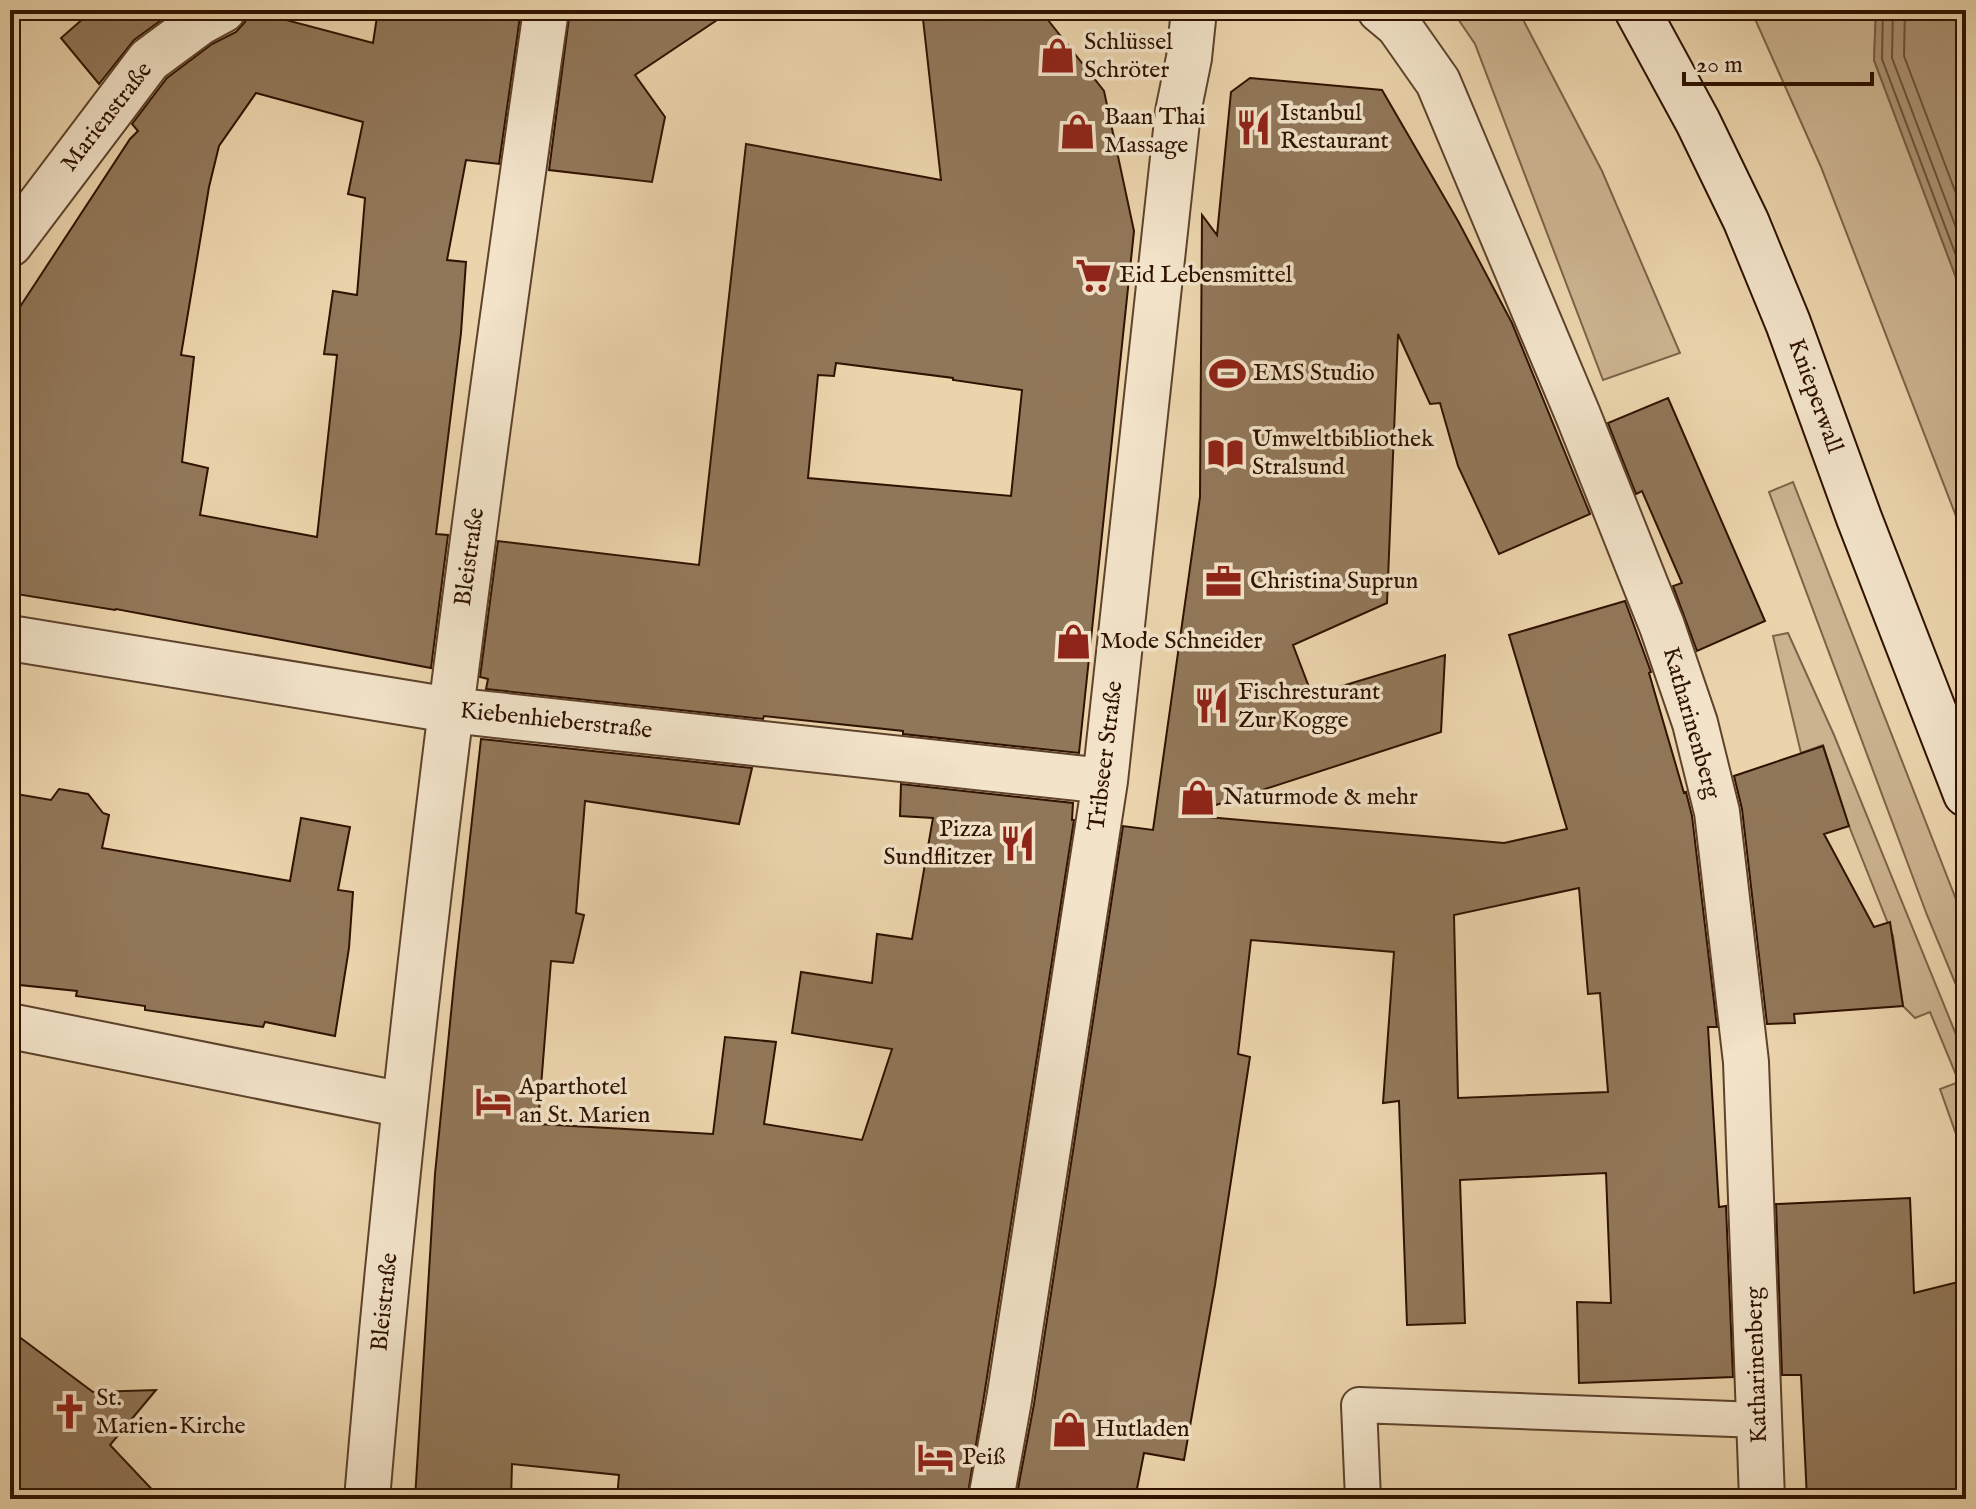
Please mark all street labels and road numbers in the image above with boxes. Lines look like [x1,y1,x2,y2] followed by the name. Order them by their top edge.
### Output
[54,56,160,178] street label: Marienstraße
[1780,335,1850,458] street label: Knieperwall
[448,506,492,608] street label: Bleistraße
[1655,643,1728,803] street label: Katharinenberg
[1081,679,1131,833] street label: Tribseer Straße
[458,695,654,747] street label: Kiebenhieberstraße
[364,1251,406,1353] street label: Bleistraße
[1739,1285,1775,1444] street label: Katharinenberg

